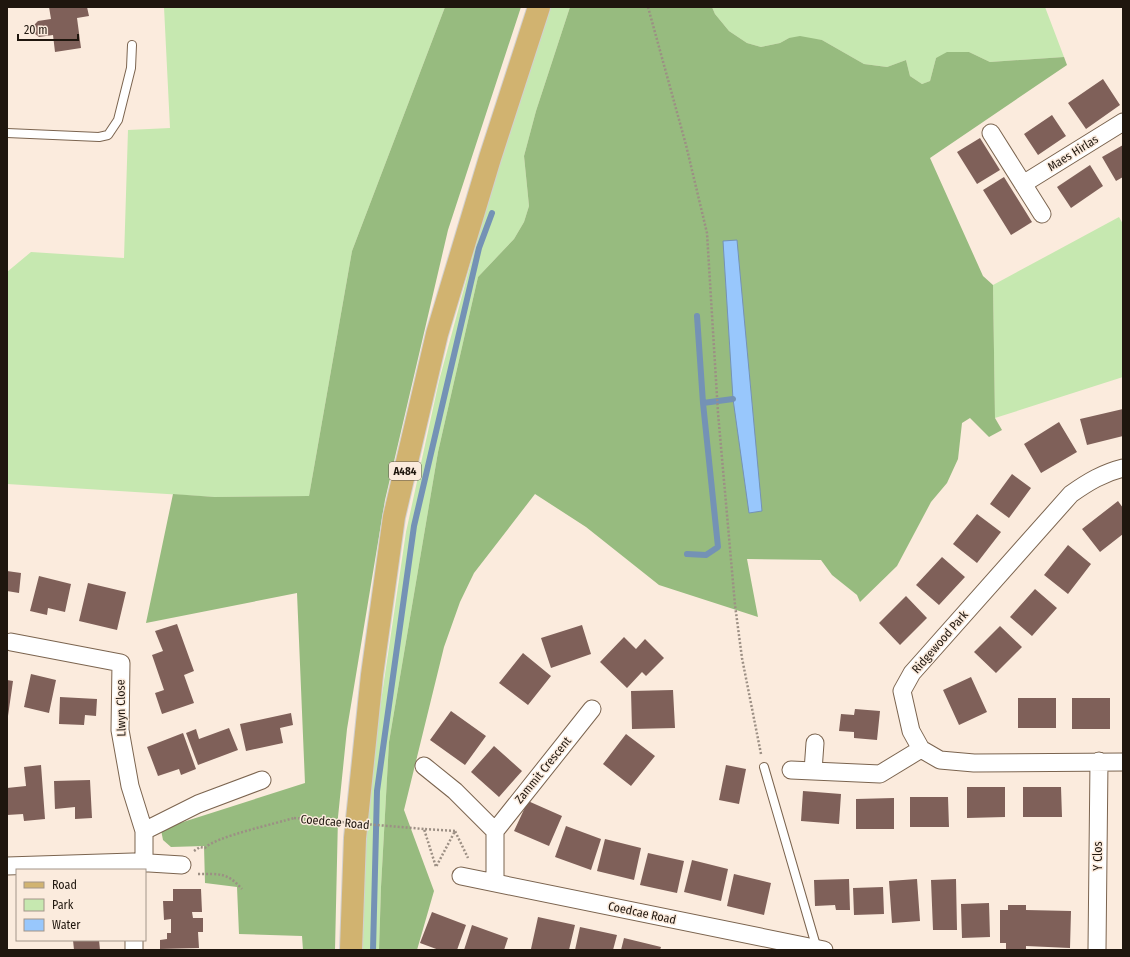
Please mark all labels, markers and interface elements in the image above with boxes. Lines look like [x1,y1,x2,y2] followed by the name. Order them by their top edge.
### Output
[18,16,78,42] scale bar
[24,23,48,37] text: 20 m
[1045,132,1101,174] street label: Maes Hirlas
[389,462,421,480] road number: A484
[909,608,971,676] street label: Ridgewood Park
[114,679,128,737] street label: Llwyn Close
[512,734,574,806] street label: Zammit Crescent
[300,812,370,832] street label: Coedcae Road
[1091,841,1105,871] street label: Y Clos
[16,869,146,941] legend
[52,878,77,892] text: Road
[52,898,74,912] text: Park
[607,899,677,927] street label: Coedcae Road
[52,918,81,932] text: Water

